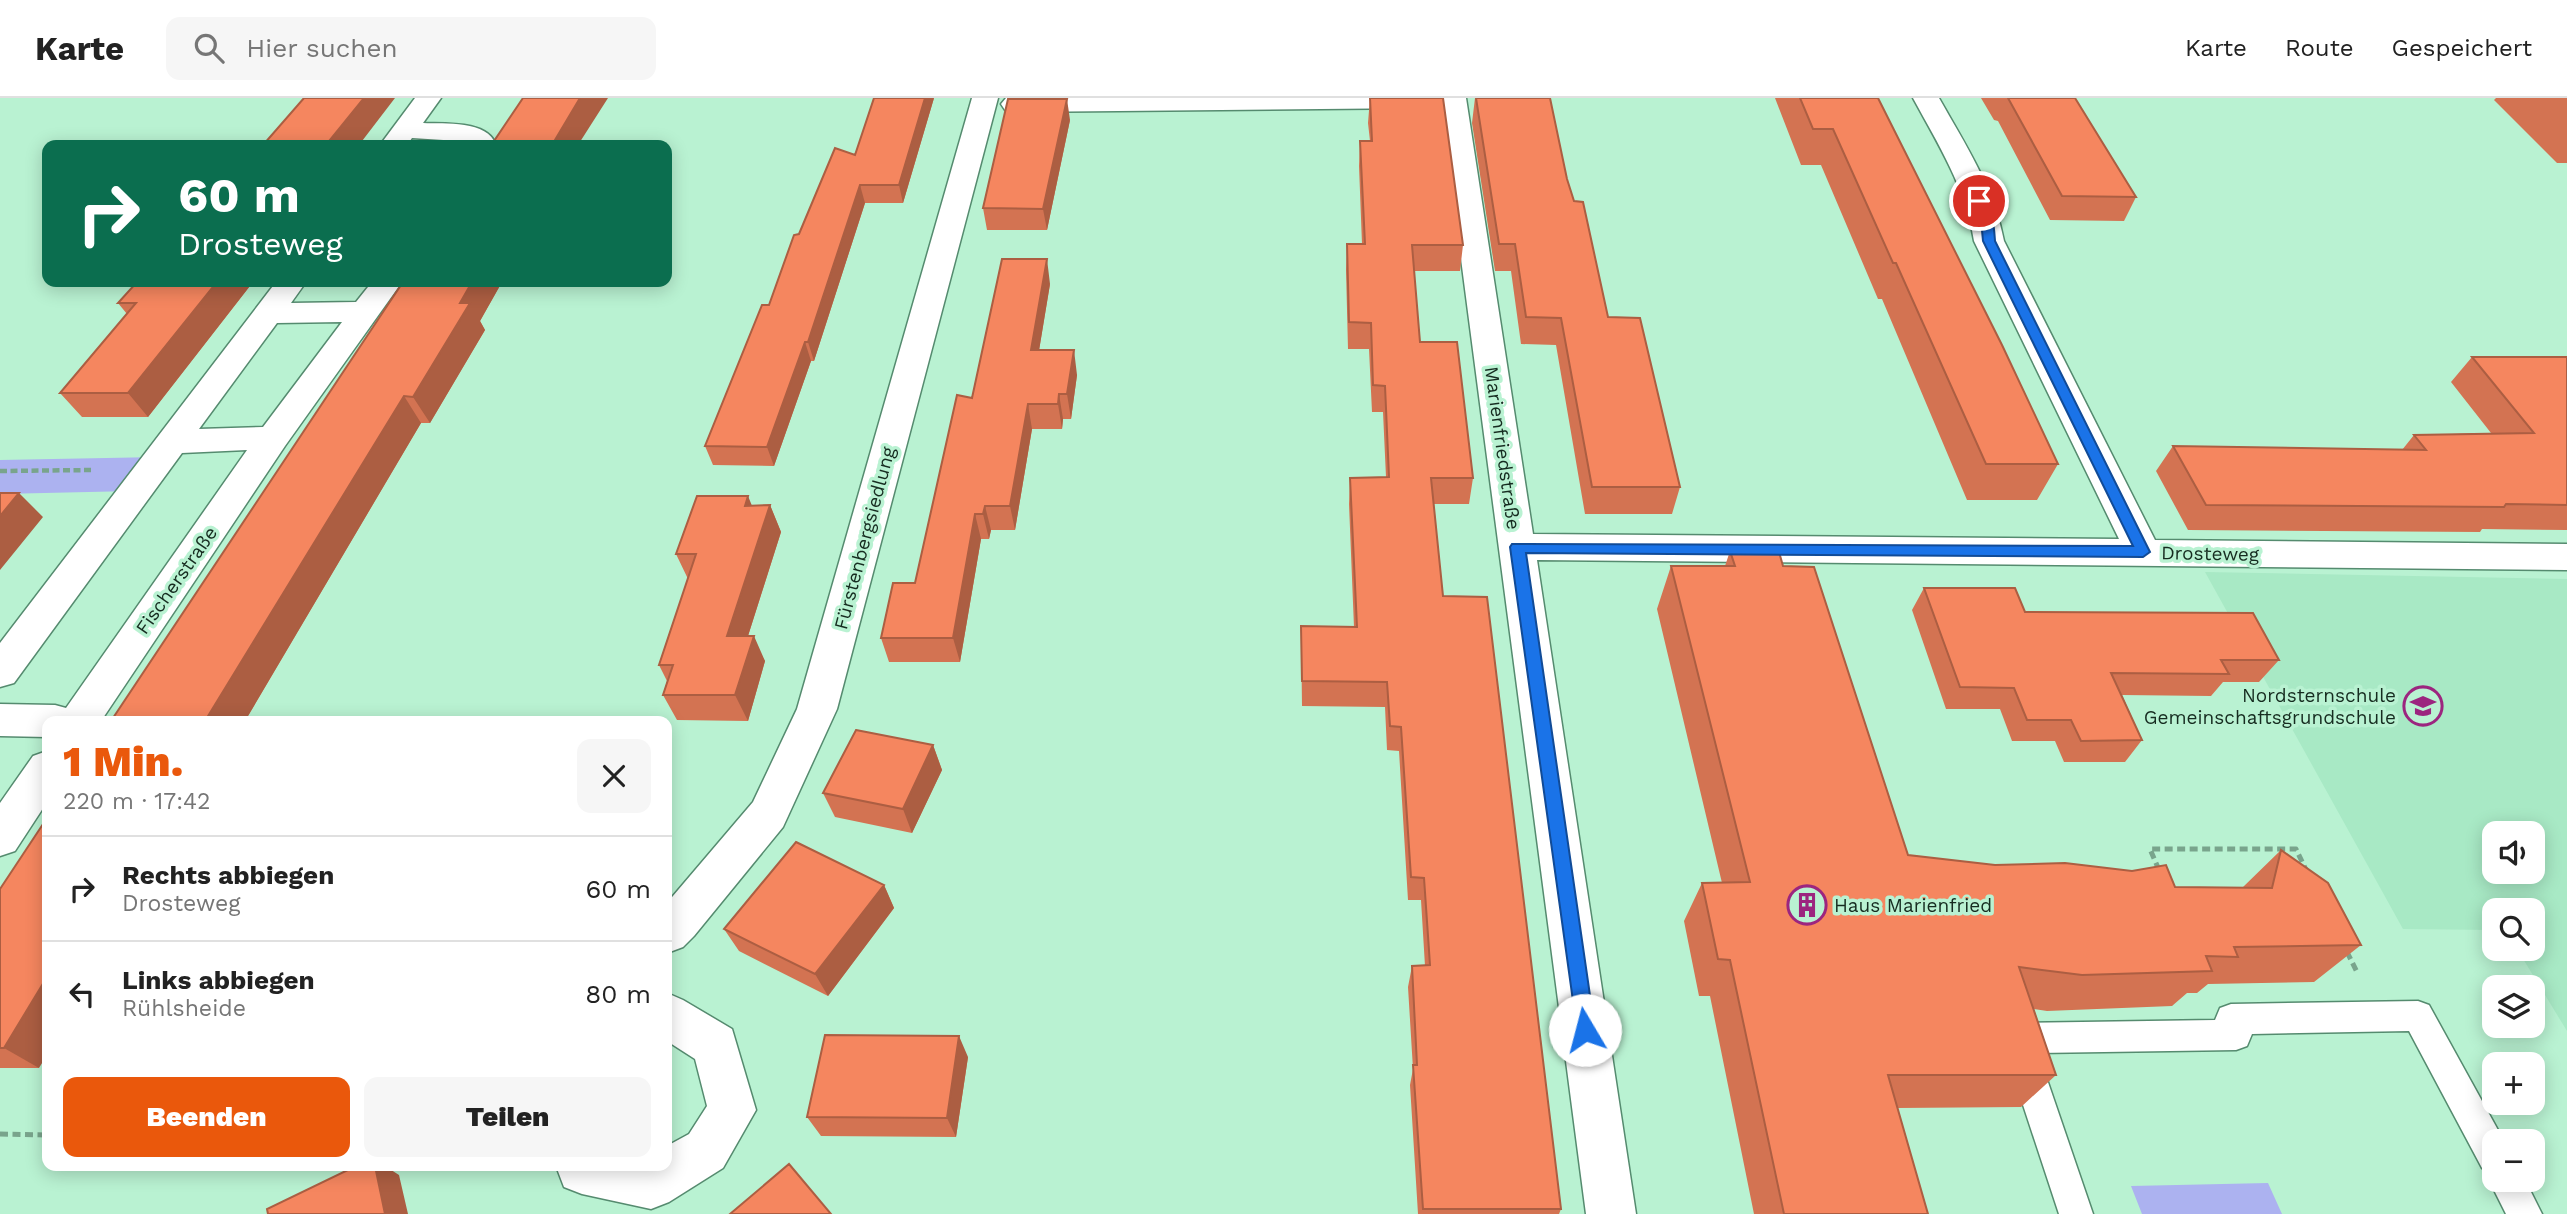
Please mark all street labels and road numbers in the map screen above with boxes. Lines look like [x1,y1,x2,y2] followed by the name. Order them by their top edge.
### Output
[1480,365,1525,531] street label: Marienfriedstraße
[829,443,900,632] street label: Fürstenbergsiedlung
[131,522,222,639] street label: Fischerstraße
[2161,541,2260,566] street label: Drosteweg

